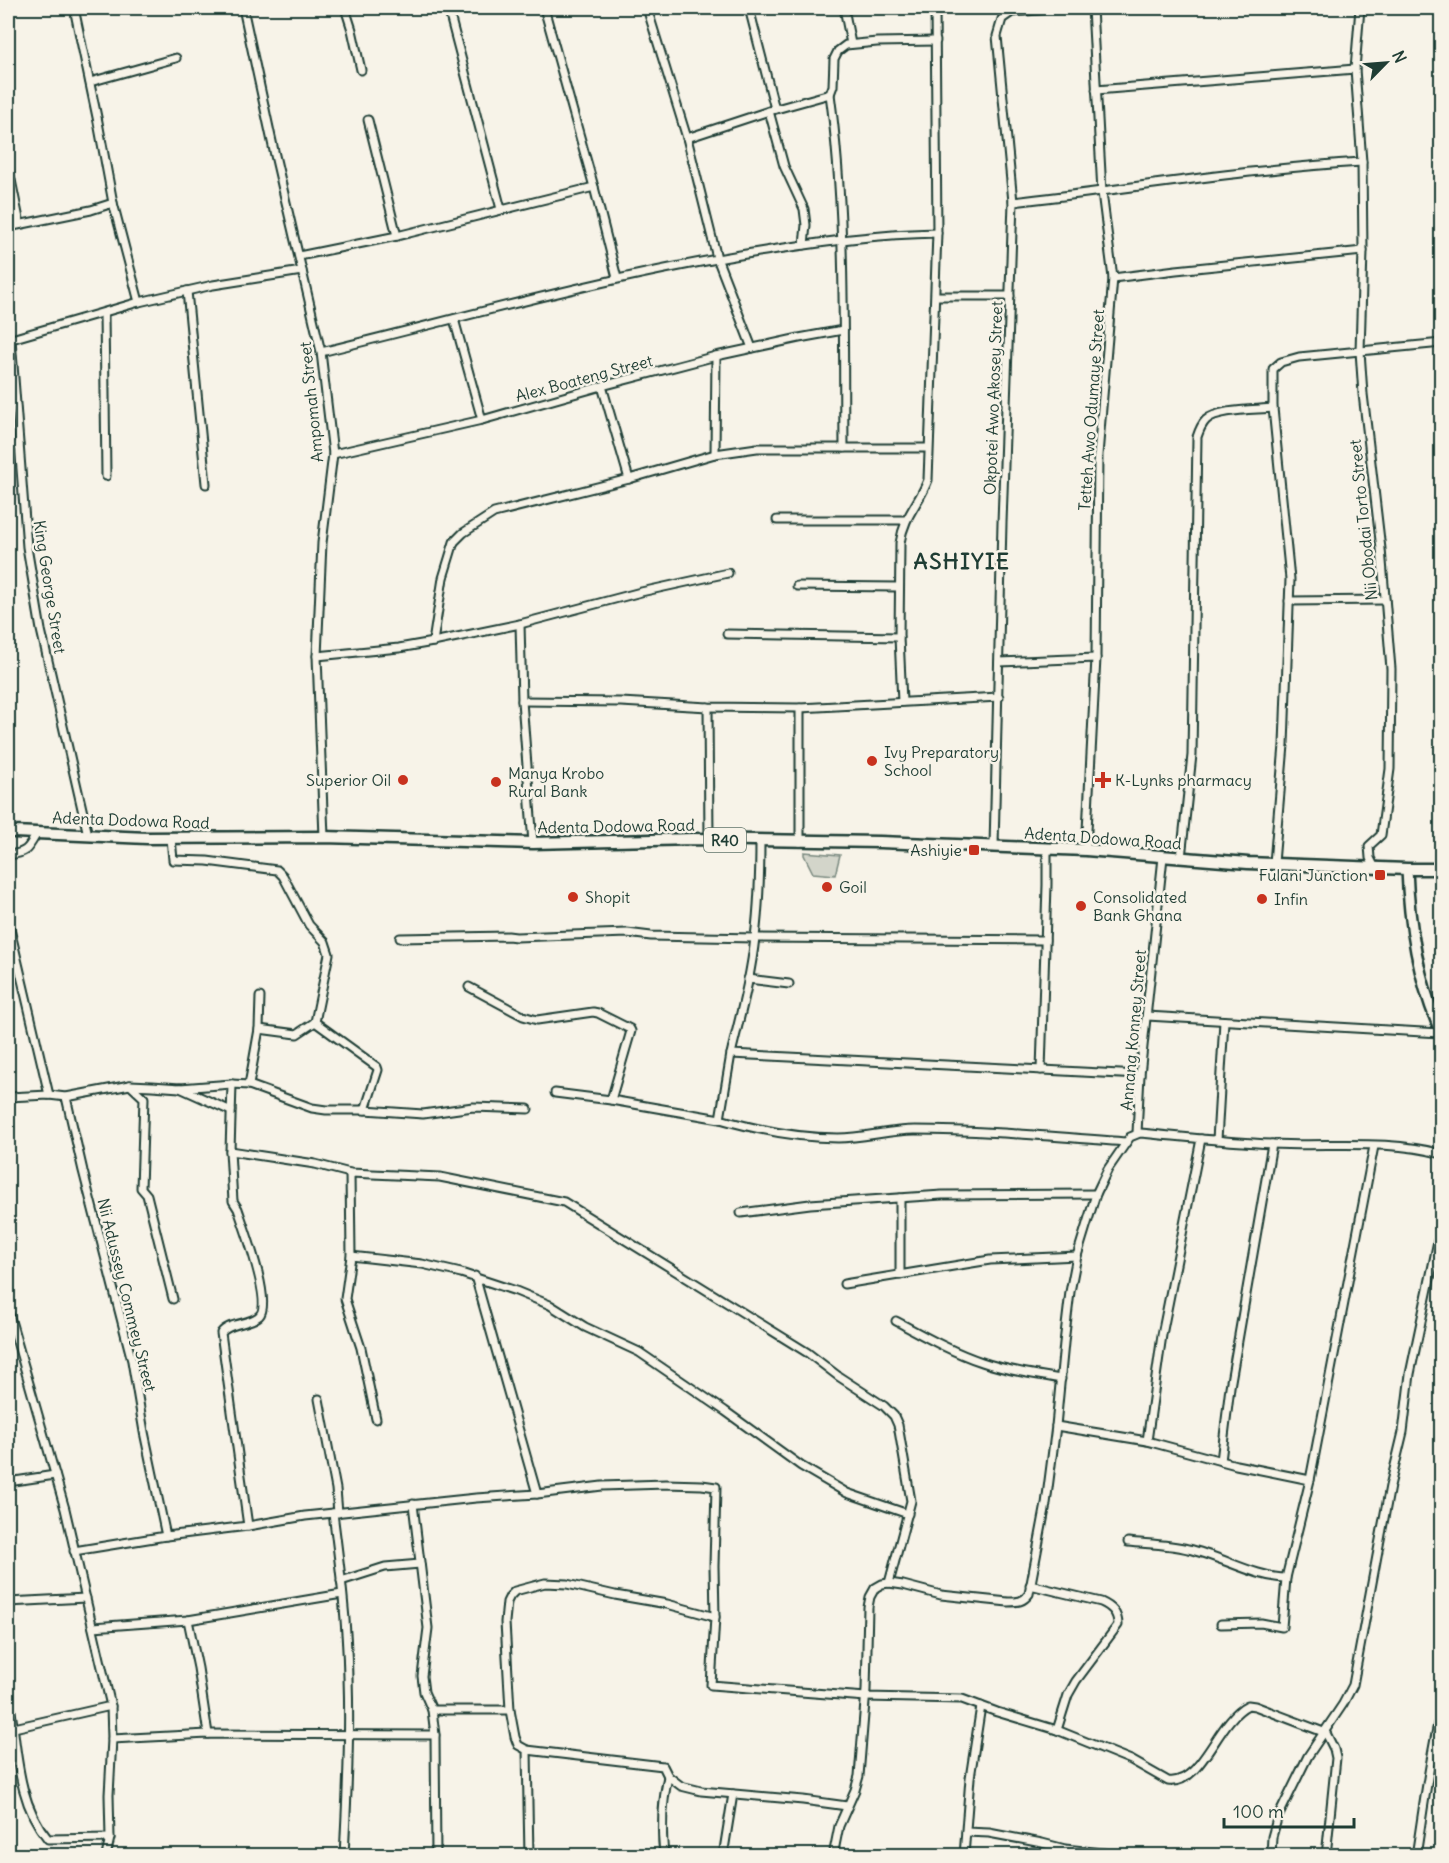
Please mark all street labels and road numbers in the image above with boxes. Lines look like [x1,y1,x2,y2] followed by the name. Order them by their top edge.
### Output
[980,300,1006,495] street label: Okpotei Awo Akosey Street
[1074,308,1108,512] street label: Tetteh Awo Odumaye Street
[295,340,327,463] street label: Ampomah Street
[513,350,655,406] street label: Alex Boateng Street
[1345,438,1381,602] street label: Nii Obodai Torto Street
[30,519,71,656] street label: King George Street
[52,807,210,833] street label: Adenta Dodowa Road
[537,815,695,837] street label: Adenta Dodowa Road
[1024,823,1182,853] street label: Adenta Dodowa Road
[704,828,746,852] road number: R40
[1116,948,1150,1111] street label: Annang Konney Street
[93,1196,161,1394] street label: Nii Adussey Commey Street

